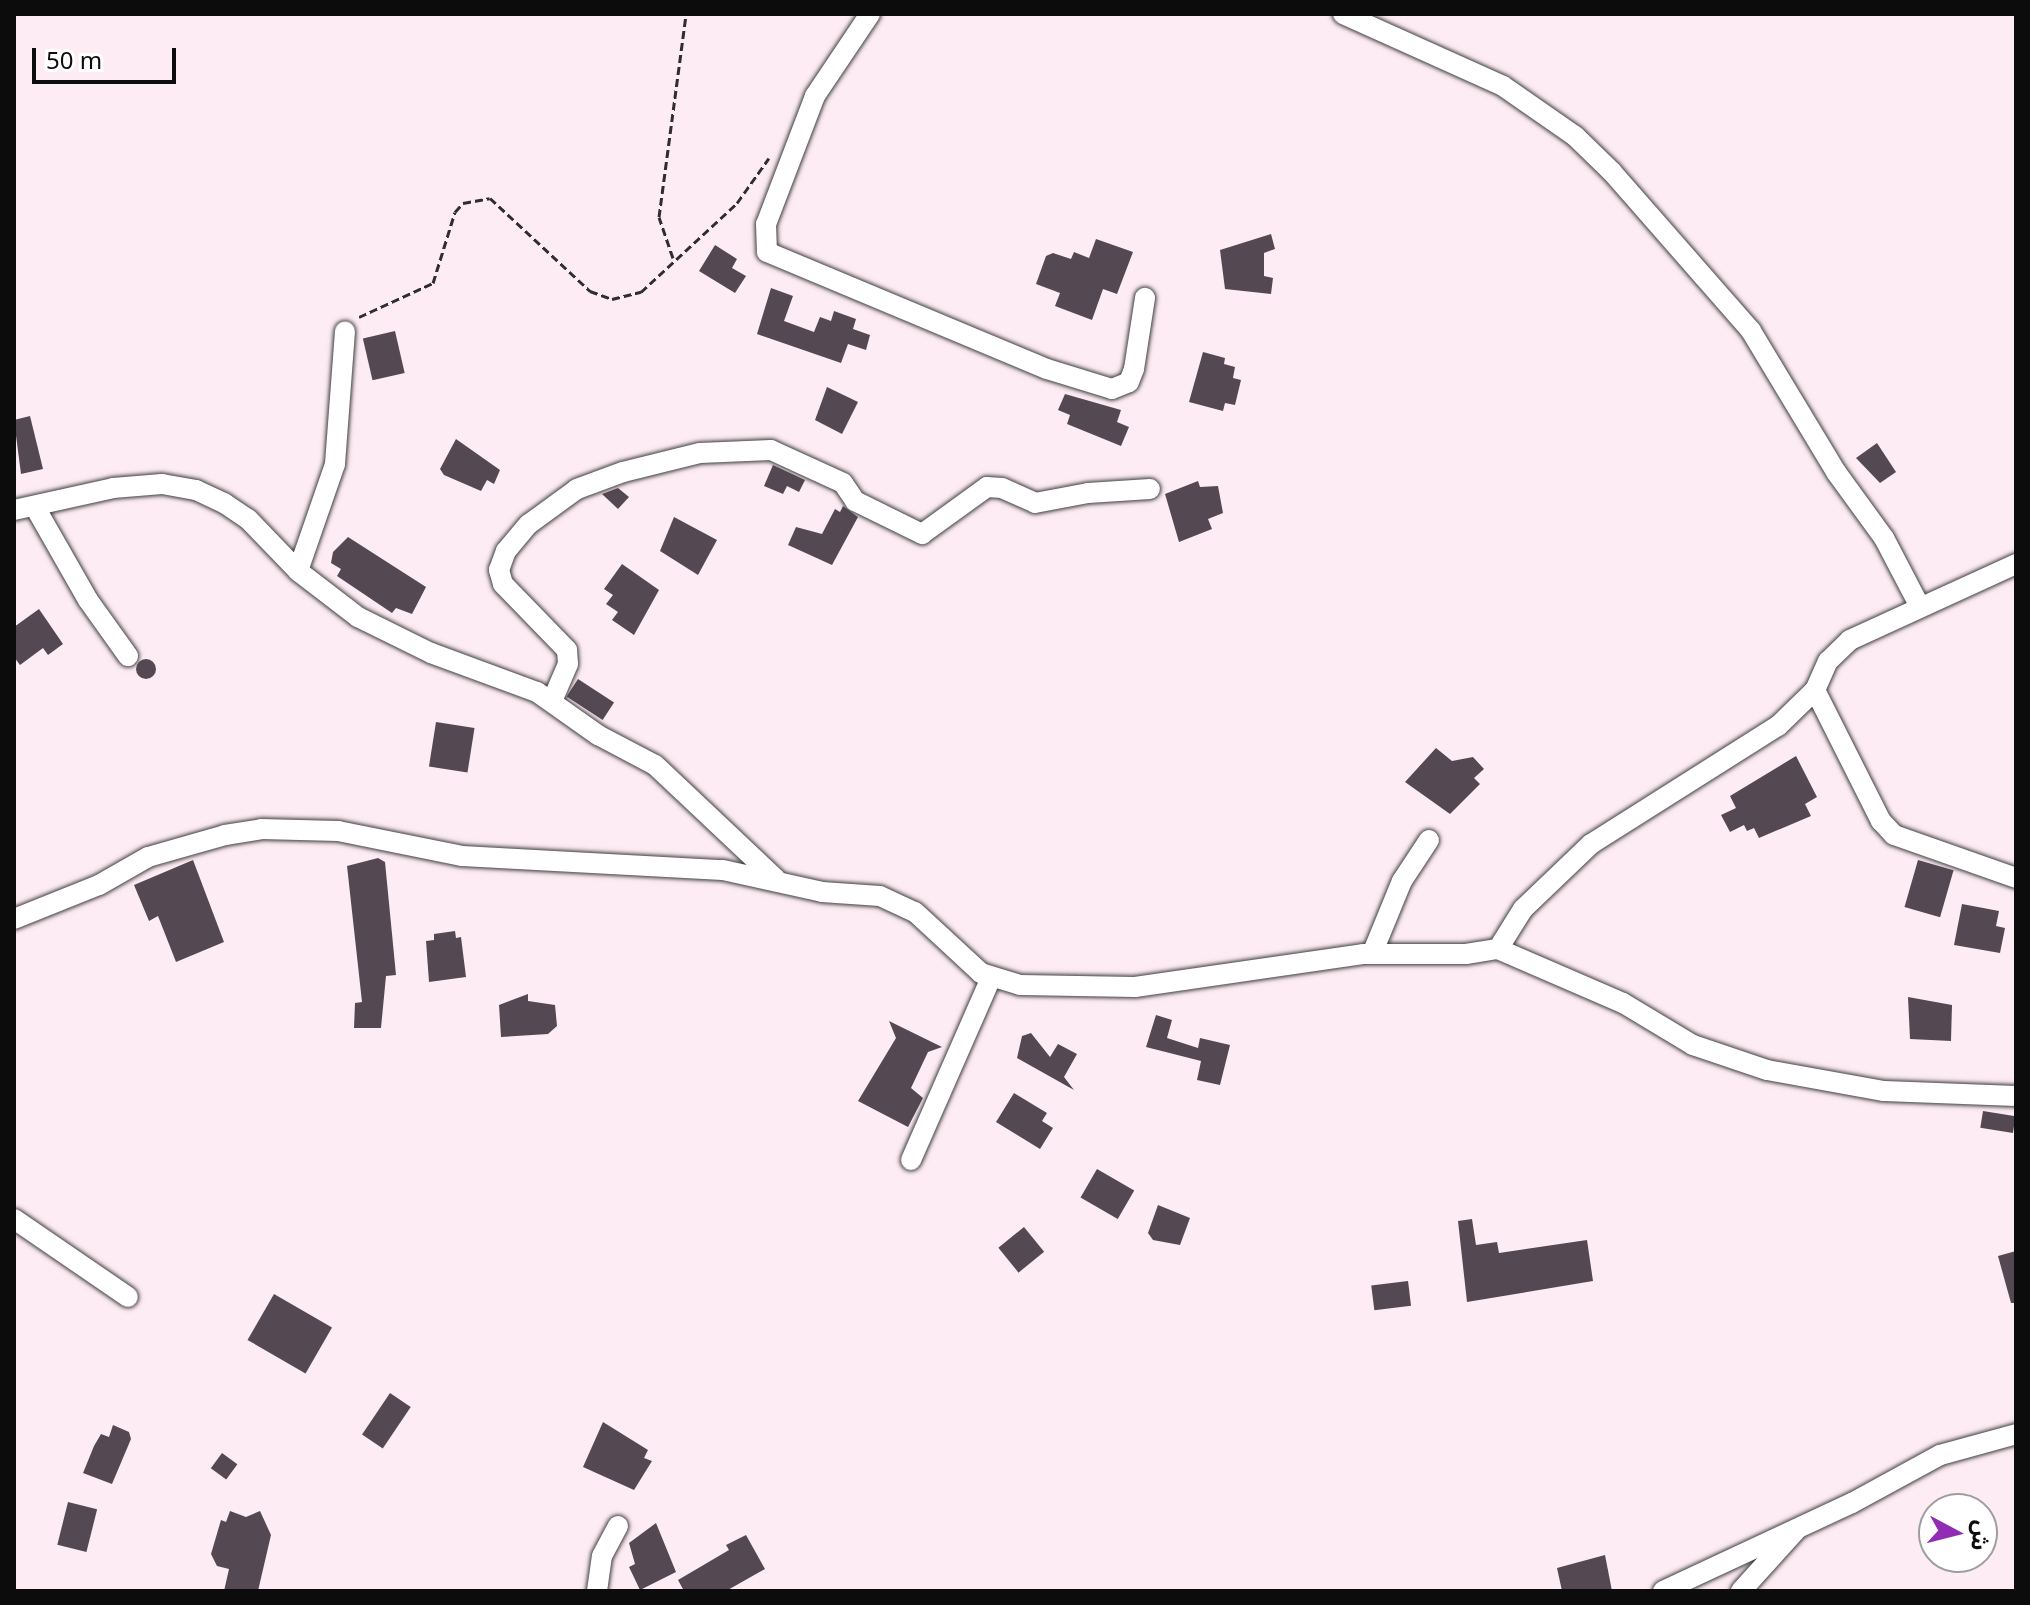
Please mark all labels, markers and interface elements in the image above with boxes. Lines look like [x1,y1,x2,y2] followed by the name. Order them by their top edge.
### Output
[36,32,180,82] scale bar
[46,36,102,87] text: 50 m
[1918,1493,1998,1573] north arrow
[1955,1518,2005,1553] text: ش

